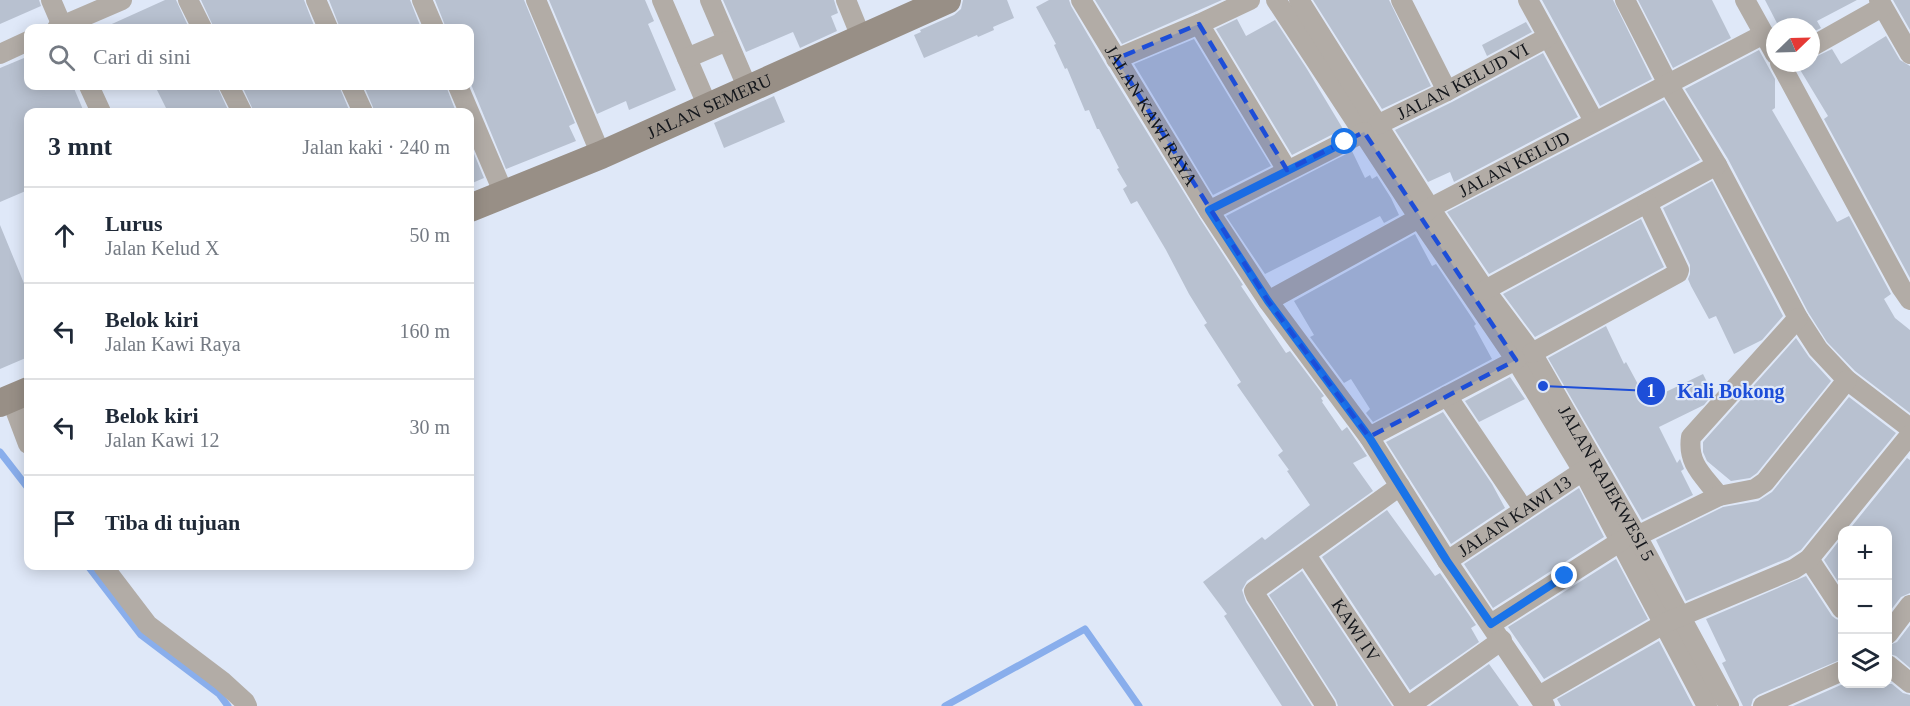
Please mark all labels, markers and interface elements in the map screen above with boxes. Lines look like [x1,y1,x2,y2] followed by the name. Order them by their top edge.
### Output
[1766,18,1820,72] north arrow
[24,24,474,90] search box
[1393,39,1532,124] street label: JALAN KELUD VI
[45,41,78,74] icon: search
[1101,41,1201,189] street label: JALAN KAWI RAYA
[93,44,191,69] text: Cari di sini
[644,70,775,143] street label: JALAN SEMERU
[1455,127,1573,201] street label: JALAN KELUD
[1331,128,1357,154] route start
[48,132,112,161] text: 3 mnt
[302,136,450,158] text: Jalan kaki · 240 m
[105,211,162,236] text: Lurus
[48,219,81,252] icon: ahead
[409,224,450,246] text: 50 m
[105,237,219,259] text: Jalan Kelud X
[105,307,199,332] text: Belok kiri
[48,315,81,348] icon: left
[399,320,450,342] text: 160 m
[105,333,241,355] text: Jalan Kawi Raya
[1636,372,1797,410] callout: Kali Bokong
[1677,380,1785,403] text: Kali Bokong
[1647,381,1656,401] text: 1
[1554,402,1658,564] street label: JALAN RAJEKWESI 5
[105,403,199,428] text: Belok kiri
[48,411,81,444] icon: left
[409,416,450,438] text: 30 m
[105,429,219,451] text: Jalan Kawi 12
[1454,472,1575,561] street label: JALAN KAWI 13
[48,507,81,540] icon: arrive
[105,510,240,535] text: Tiba di tujuan
[1838,526,1892,688] map controls
[1838,526,1892,580] button: +
[1551,562,1577,588] route end
[1838,580,1892,634] button: −
[1328,595,1384,665] street label: KAWI IV
[1838,634,1892,688] button: layers

